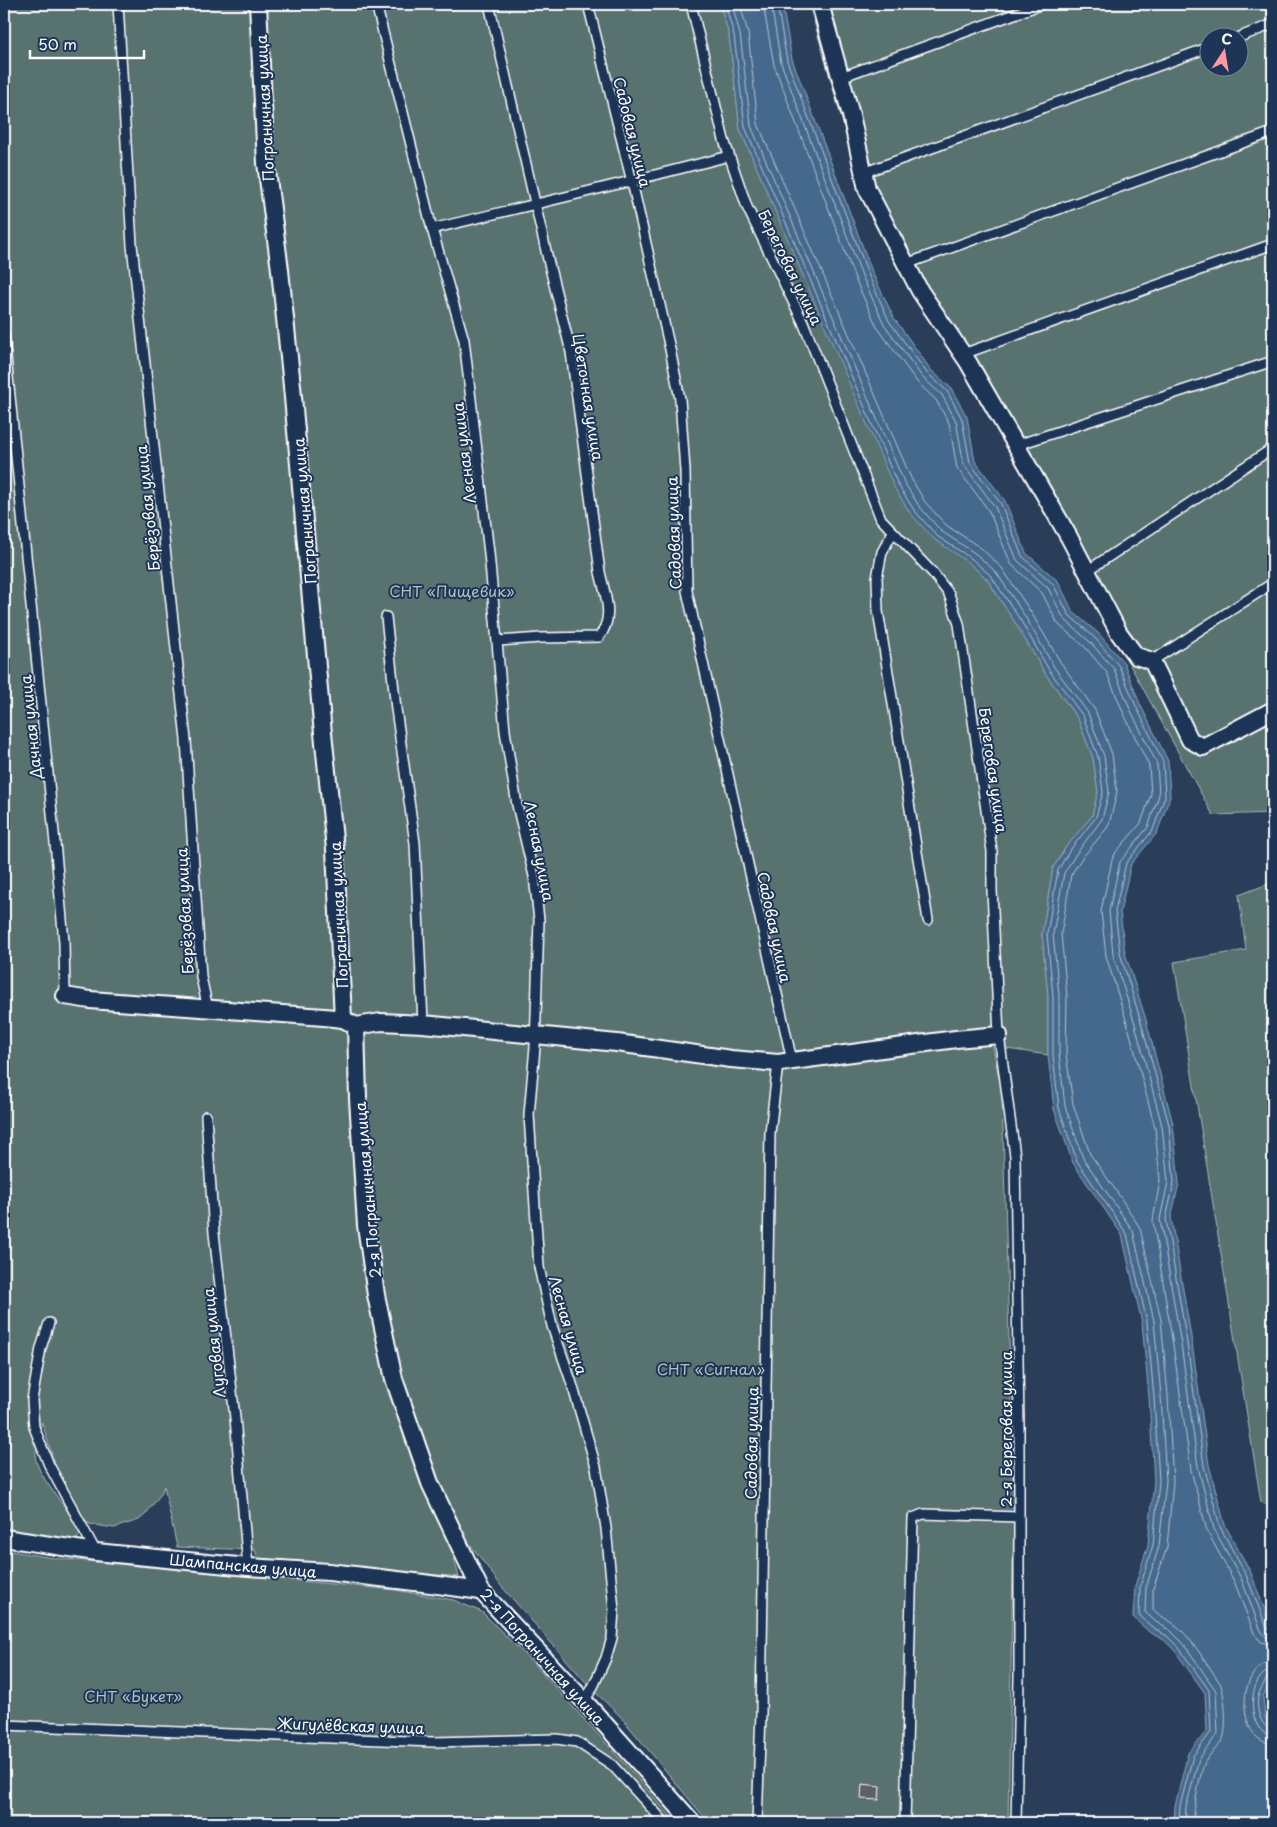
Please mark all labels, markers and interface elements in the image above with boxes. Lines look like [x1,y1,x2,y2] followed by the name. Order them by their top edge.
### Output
[1219,27,1234,50] text: С
[30,28,144,60] scale bar
[1200,28,1250,78] north arrow
[38,32,77,55] text: 50 m
[249,34,279,182] street label: Пограничная улица
[608,74,658,190] street label: Садовая улица
[753,205,829,329] street label: Береговая улица
[568,332,610,463] street label: Цветочная улица
[445,400,481,505] street label: Лесная улица
[286,436,322,585] street label: Пограничная улица
[129,443,165,572] street label: Берёзовая улица
[660,476,686,590] street label: Садовая улица
[389,579,515,602] park label: СНТ «Пищевик»
[13,673,47,781] street label: Дачная улица
[974,706,1014,834] street label: Береговая улица
[519,799,561,904] street label: Лесная улица
[323,841,353,989] street label: Пограничная улица
[169,847,199,975] street label: Берёзовая улица
[752,869,798,985] street label: Садовая улица
[348,1100,386,1279] street label: 2-я Пограничная улица
[544,1273,594,1378] street label: Лесная улица
[196,1286,230,1399] street label: Луговая улица
[994,1350,1017,1507] street label: 2-я Береговая улица
[657,1357,766,1380] park label: СНТ «Сигнал»
[739,1386,763,1500] street label: Садовая улица
[168,1547,318,1583] street label: Шампанская улица
[475,1583,611,1730] street label: 2-я Пограничная улица
[84,1684,182,1707] park label: СНТ «Букет»
[276,1711,425,1739] street label: Жигулёвская улица

